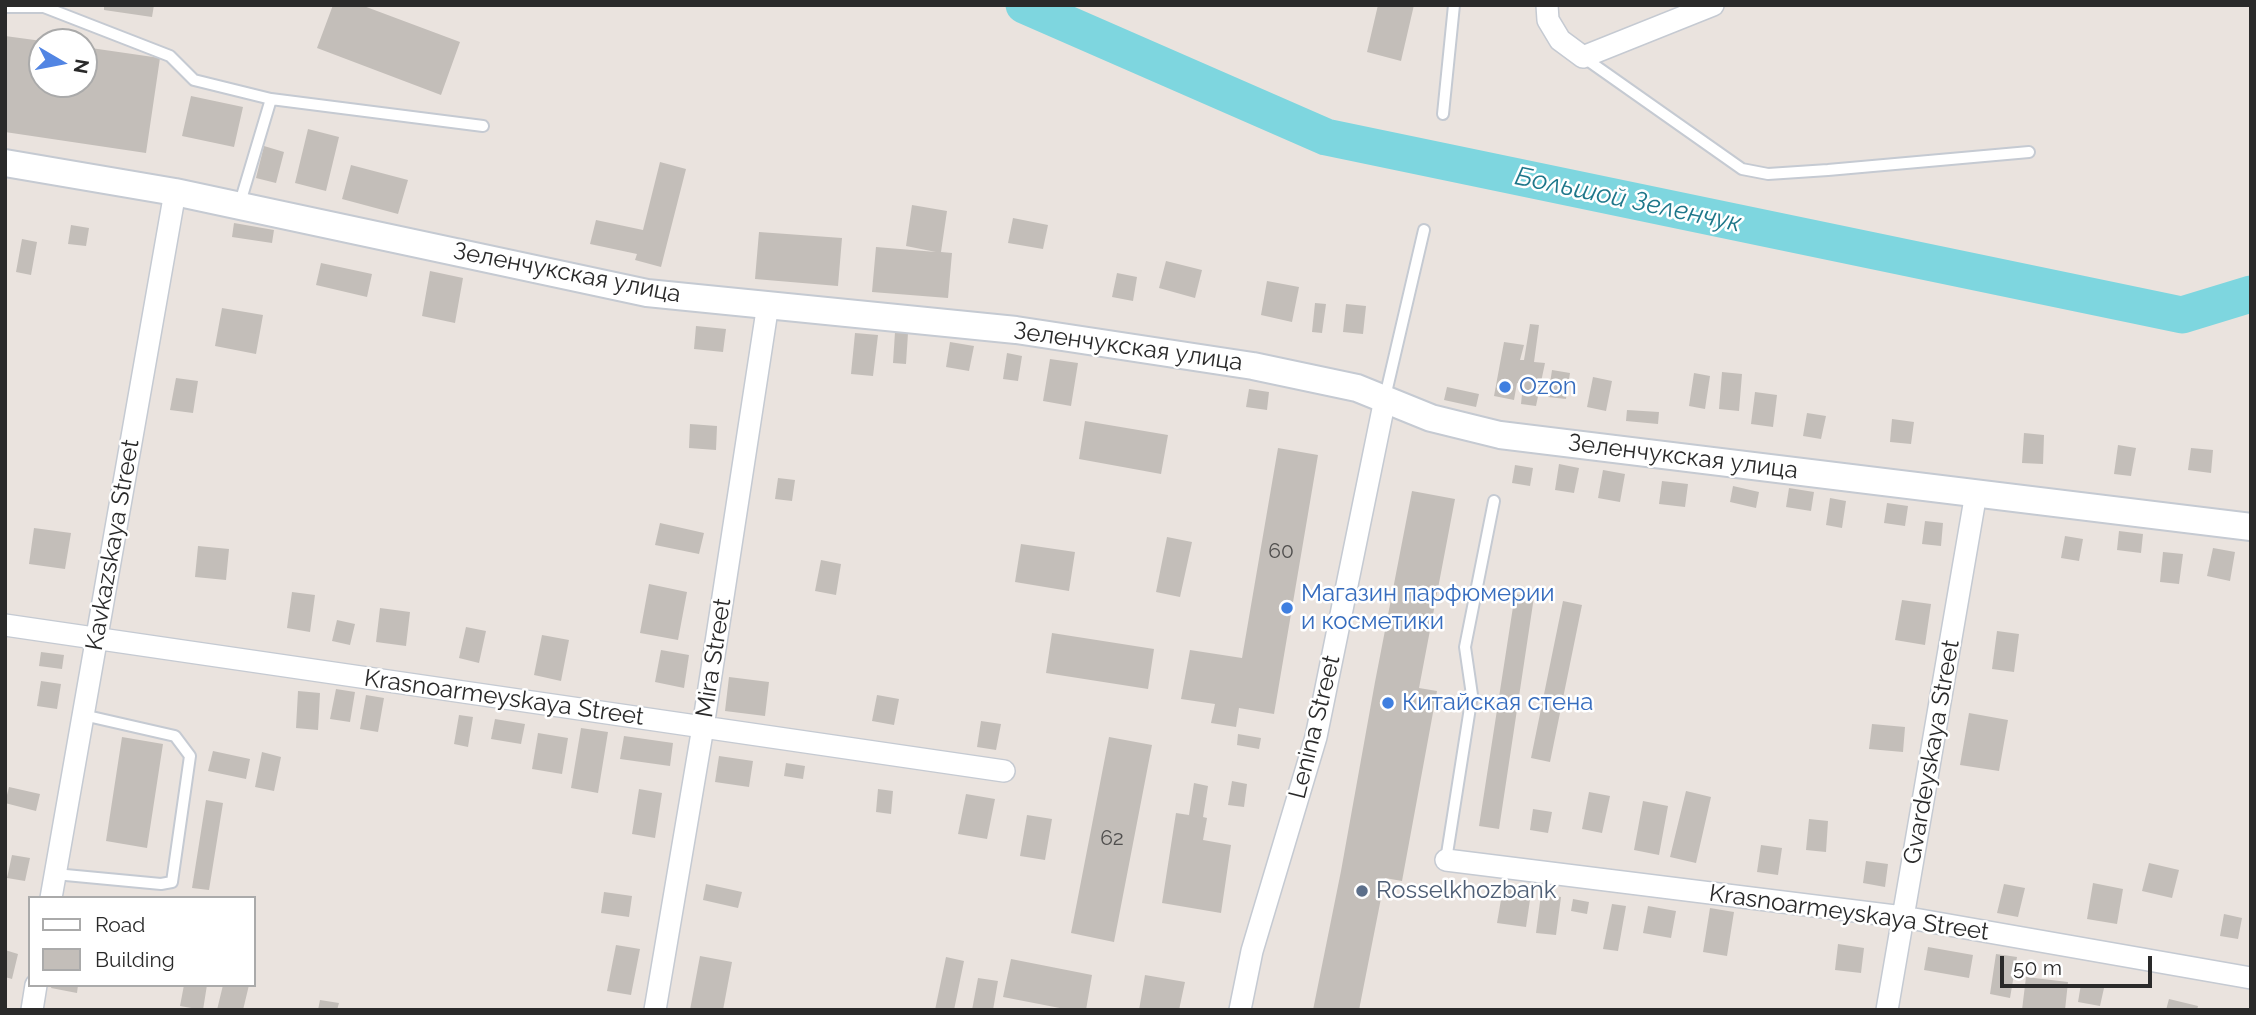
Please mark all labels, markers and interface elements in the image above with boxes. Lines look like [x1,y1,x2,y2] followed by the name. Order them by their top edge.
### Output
[28,28,98,98] north arrow
[70,57,94,75] text: N
[1512,161,1744,239] water label: Большой Зеленчук
[451,237,683,309] street label: Зеленчукская улица
[1011,317,1245,377] street label: Зеленчукская улица
[1519,373,1577,401] place label: Ozon
[1497,379,1513,395] marker: Ozon
[1566,429,1800,485] street label: Зеленчукская улица
[80,437,146,653] street label: Kavkazskaya Street
[1268,539,1294,565] house number: 60
[1301,580,1554,636] place label: Магазин парфюмерии и косметики
[690,596,738,720] street label: Mira Street
[1279,600,1295,616] marker: Магазин парфюмерии и косметики
[1898,638,1966,866] street label: Gvardeyskaya Street
[1283,652,1347,802] street label: Lenina Street
[362,664,646,732] street label: Krasnoarmeyskaya Street
[1402,689,1593,717] place label: Китайская стена
[1380,695,1396,711] marker: Китайская стена
[1100,826,1124,852] house number: 62
[1376,877,1556,905] place label: Rosselkhozbank
[1707,879,1991,947] street label: Krasnoarmeyskaya Street
[1354,883,1370,899] marker: Rosselkhozbank
[28,896,256,987] legend
[95,912,145,937] text: Road
[2004,942,2156,986] scale bar
[95,947,175,972] text: Building
[2013,955,2062,980] text: 50 m

